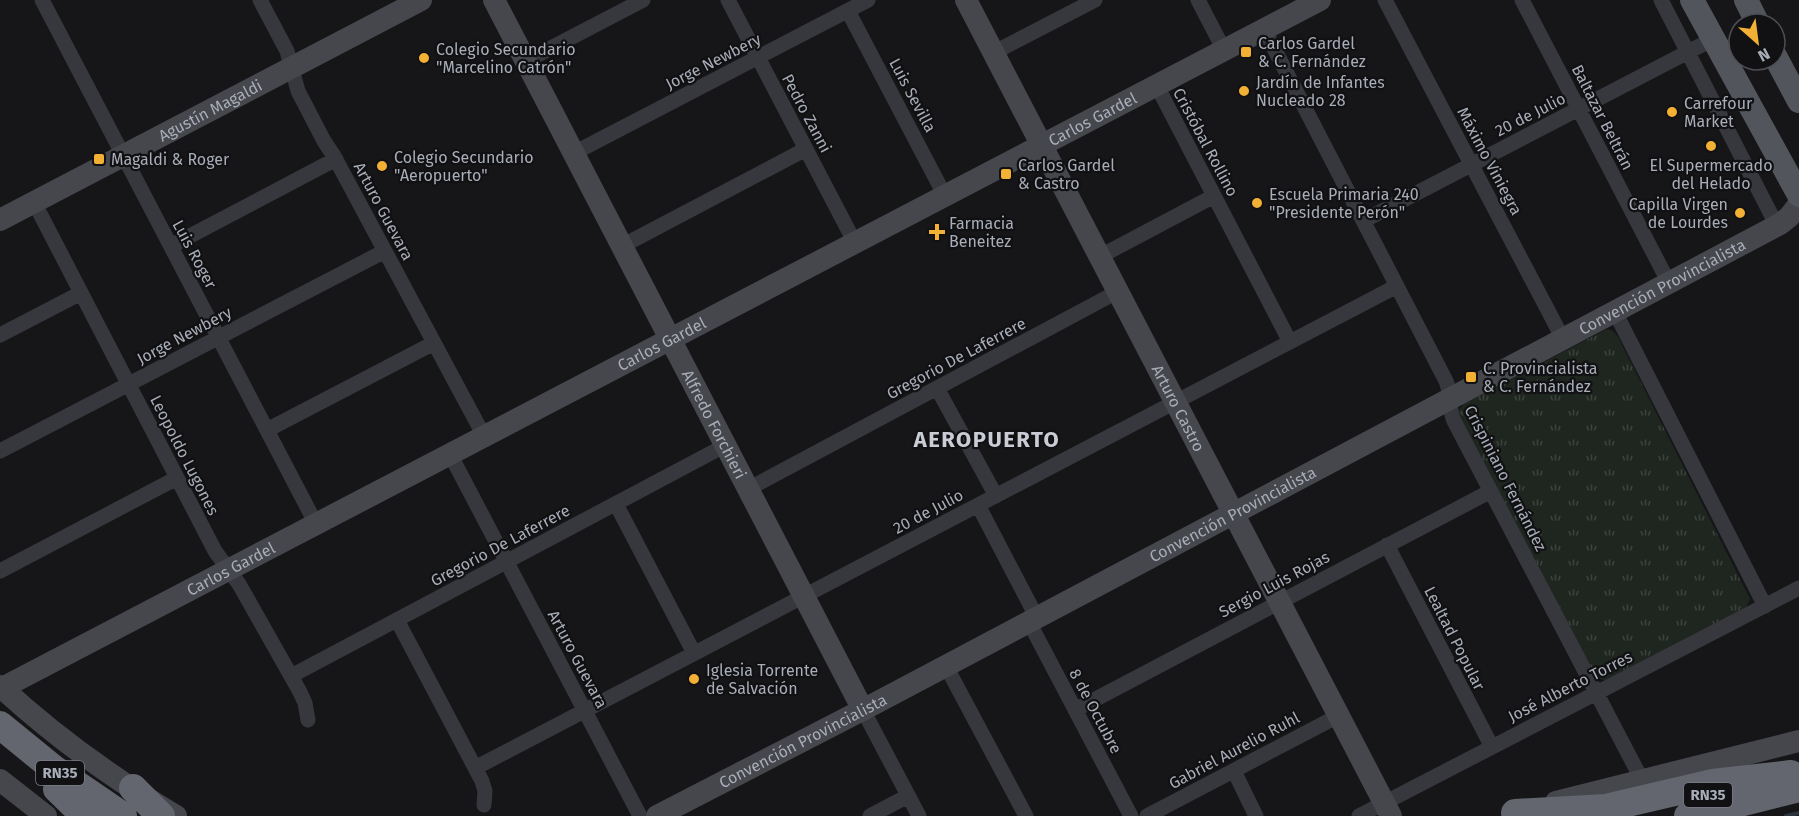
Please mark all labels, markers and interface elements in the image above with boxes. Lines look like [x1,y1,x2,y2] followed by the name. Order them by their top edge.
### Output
[1727,12,1787,72] north arrow
[662,29,764,94] street label: Jorge Newbery
[1258,34,1366,71] place label: Carlos Gardel & C. Fernández
[436,40,576,77] place label: Colegio Secundario "Marcelino Catrón"
[1755,44,1773,66] text: N
[1239,45,1253,59] marker: Carlos Gardel & C. Fernández
[417,51,431,65] marker: Colegio Secundario "Marcelino Catrón"
[885,55,940,135] street label: Luis Sevilla
[1568,61,1637,173] street label: Baltazar Beltrán
[778,71,835,156] street label: Pedro Zanni
[1256,73,1385,110] place label: Jardín de Infantes Nucleado 28
[155,76,265,146] street label: Agustín Magaldi
[1237,84,1251,98] marker: Jardín de Infantes Nucleado 28
[1169,85,1242,200] street label: Cristóbal Rollino
[1045,88,1140,150] street label: Carlos Gardel
[1492,89,1569,140] street label: 20 de Julio
[1684,94,1753,131] place label: Carrefour Market
[1453,104,1526,218] street label: Máximo Viniegra
[1665,105,1679,119] marker: Carrefour Market
[1704,139,1718,153] marker: El Supermercado del Helado
[394,148,534,185] place label: Colegio Secundario "Aeropuerto"
[111,150,230,169] place label: Magaldi & Roger
[92,152,106,166] marker: Magaldi & Roger
[1018,156,1115,193] place label: Carlos Gardel & Castro
[1649,156,1773,193] place label: El Supermercado del Helado
[350,159,417,264] street label: Arturo Guevara
[375,159,389,173] marker: Colegio Secundario "Aeropuerto"
[999,167,1013,181] marker: Carlos Gardel & Castro
[1269,185,1419,222] place label: Escuela Primaria 240 "Presidente Perón"
[1629,195,1728,232] place label: Capilla Virgen de Lourdes
[1250,196,1264,210] marker: Escuela Primaria 240 "Presidente Perón"
[1733,206,1747,220] marker: Capilla Virgen de Lourdes
[949,214,1014,251] place label: Farmacia Beneitez
[169,217,221,293] street label: Luis Roger
[930,225,944,239] marker: Farmacia Beneitez
[1576,235,1749,339] street label: Convención Provincialista
[134,302,235,368] street label: Jorge Newbery
[614,313,709,375] street label: Carlos Gardel
[883,314,1029,403] street label: Gregorio De Laferrere
[1483,359,1598,396] place label: C. Provincialista & C. Fernández
[1148,361,1209,455] street label: Arturo Castro
[678,367,750,482] street label: Alfredo Forchieri
[1464,370,1478,384] marker: C. Provincialista & C. Fernández
[146,392,223,518] street label: Leopoldo Lugones
[1460,402,1551,554] street label: Crispiniano Fernández
[913,426,1060,453] district label: AEROPUERTO
[1146,463,1319,566] street label: Convención Provincialista
[890,485,966,538] street label: 20 de Julio
[427,501,573,590] street label: Gregorio De Laferrere
[184,538,279,600] street label: Carlos Gardel
[1216,547,1333,622] street label: Sergio Luis Rojas
[1420,583,1489,694] street label: Lealtad Popular
[544,607,611,712] street label: Arturo Guevara
[1505,647,1636,726] street label: José Alberto Torres
[706,661,818,698] place label: Iglesia Torrente de Salvación
[1065,666,1126,757] street label: 8 de Octubre
[687,672,701,686] marker: Iglesia Torrente de Salvación
[716,690,890,792] street label: Convención Provincialista
[1166,708,1303,793] street label: Gabriel Aurelio Ruhl
[36,761,84,785] road number: RN35
[1684,783,1732,807] road number: RN35

